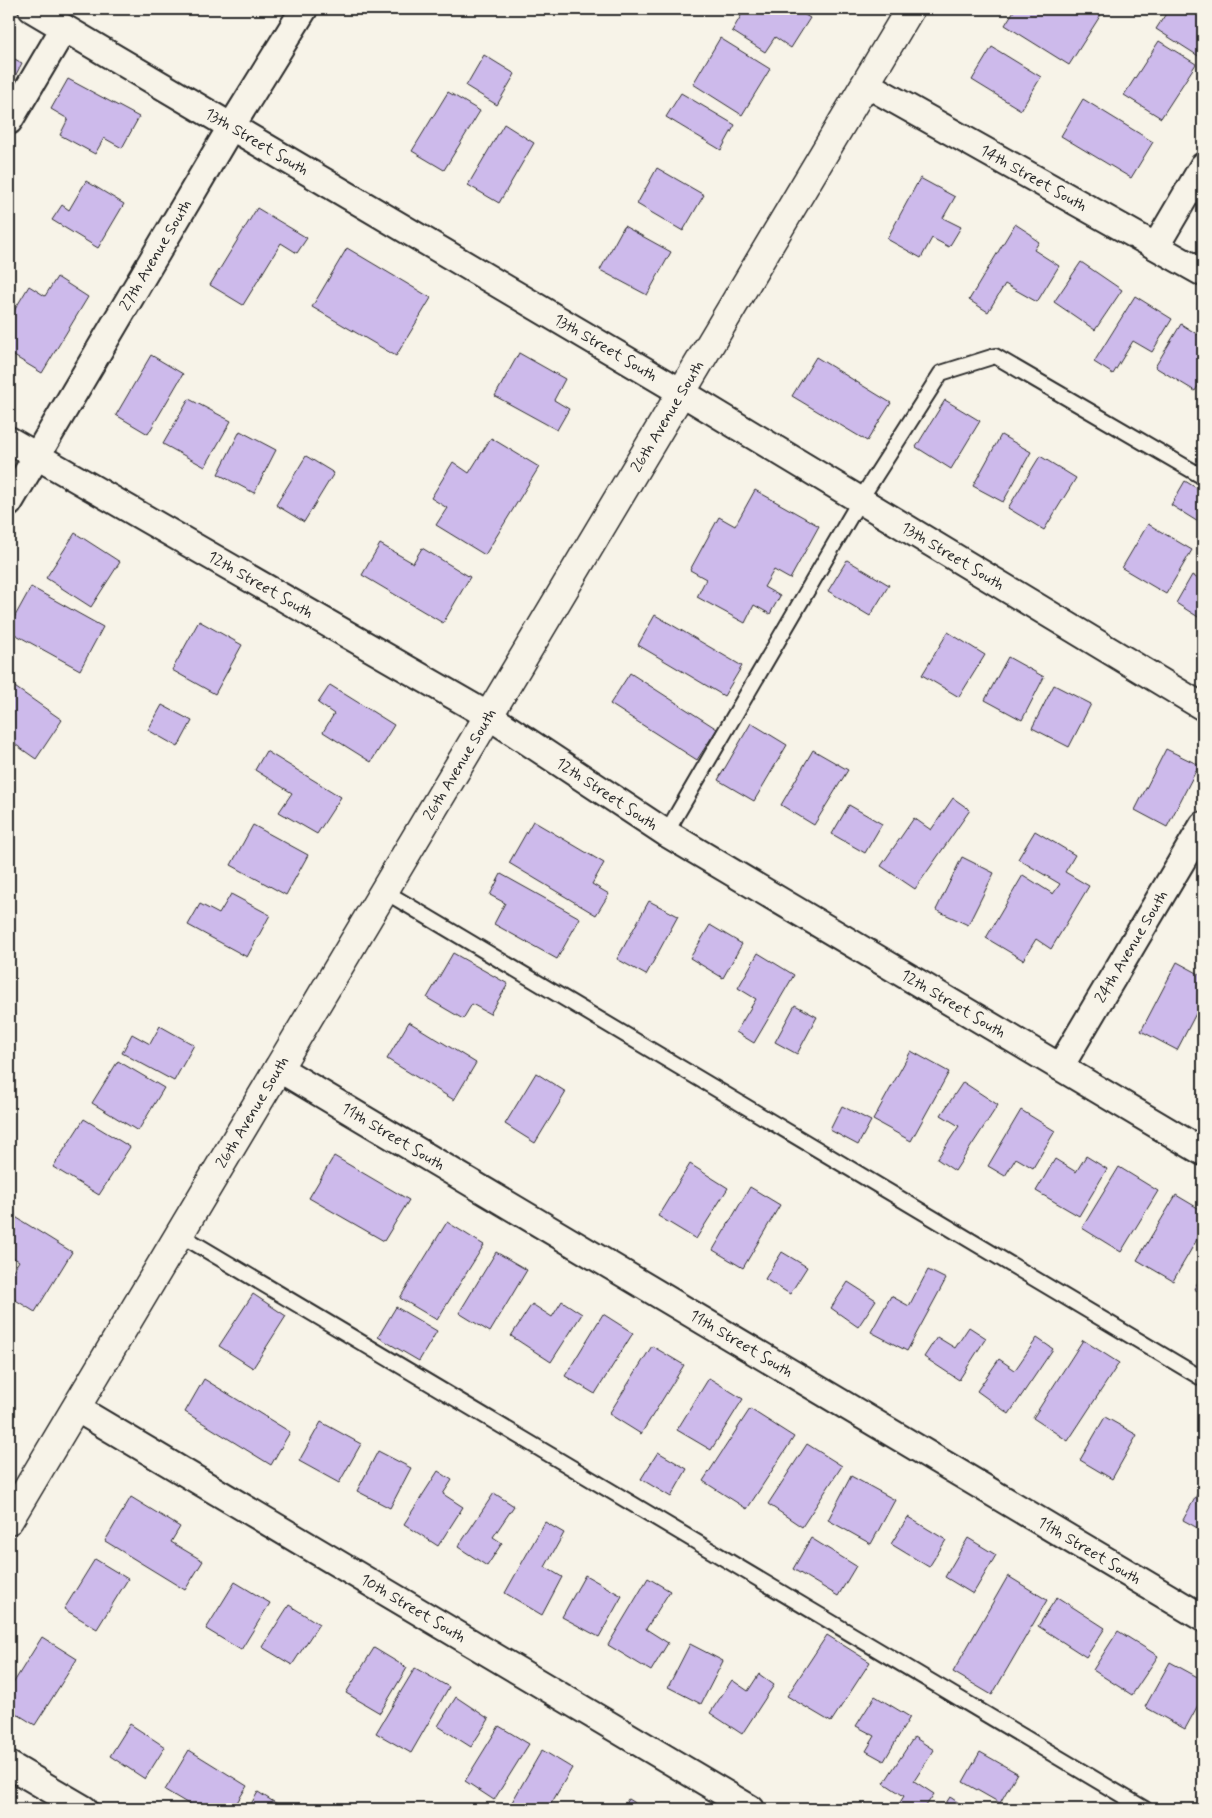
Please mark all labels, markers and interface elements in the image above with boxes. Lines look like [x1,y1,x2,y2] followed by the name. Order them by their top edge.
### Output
[201,103,313,180] street label: 13th Street South
[976,139,1091,216] street label: 14th Street South
[114,195,196,315] street label: 27th Avenue South
[550,309,661,386] street label: 13th Street South
[626,357,709,476] street label: 26th Avenue South
[897,517,1008,595] street label: 13th Street South
[204,546,317,623] street label: 12th Street South
[418,704,501,824] street label: 26th Avenue South
[552,752,662,835] street label: 12th Street South
[1090,886,1173,1007] street label: 24th Avenue South
[897,964,1010,1043] street label: 12th Street South
[211,1052,294,1172] street label: 26th Avenue South
[337,1098,449,1175] street label: 11th Street South
[686,1305,797,1382] street label: 11th Street South
[1034,1512,1145,1589] street label: 11th Street South
[356,1569,470,1648] street label: 10th Street South

